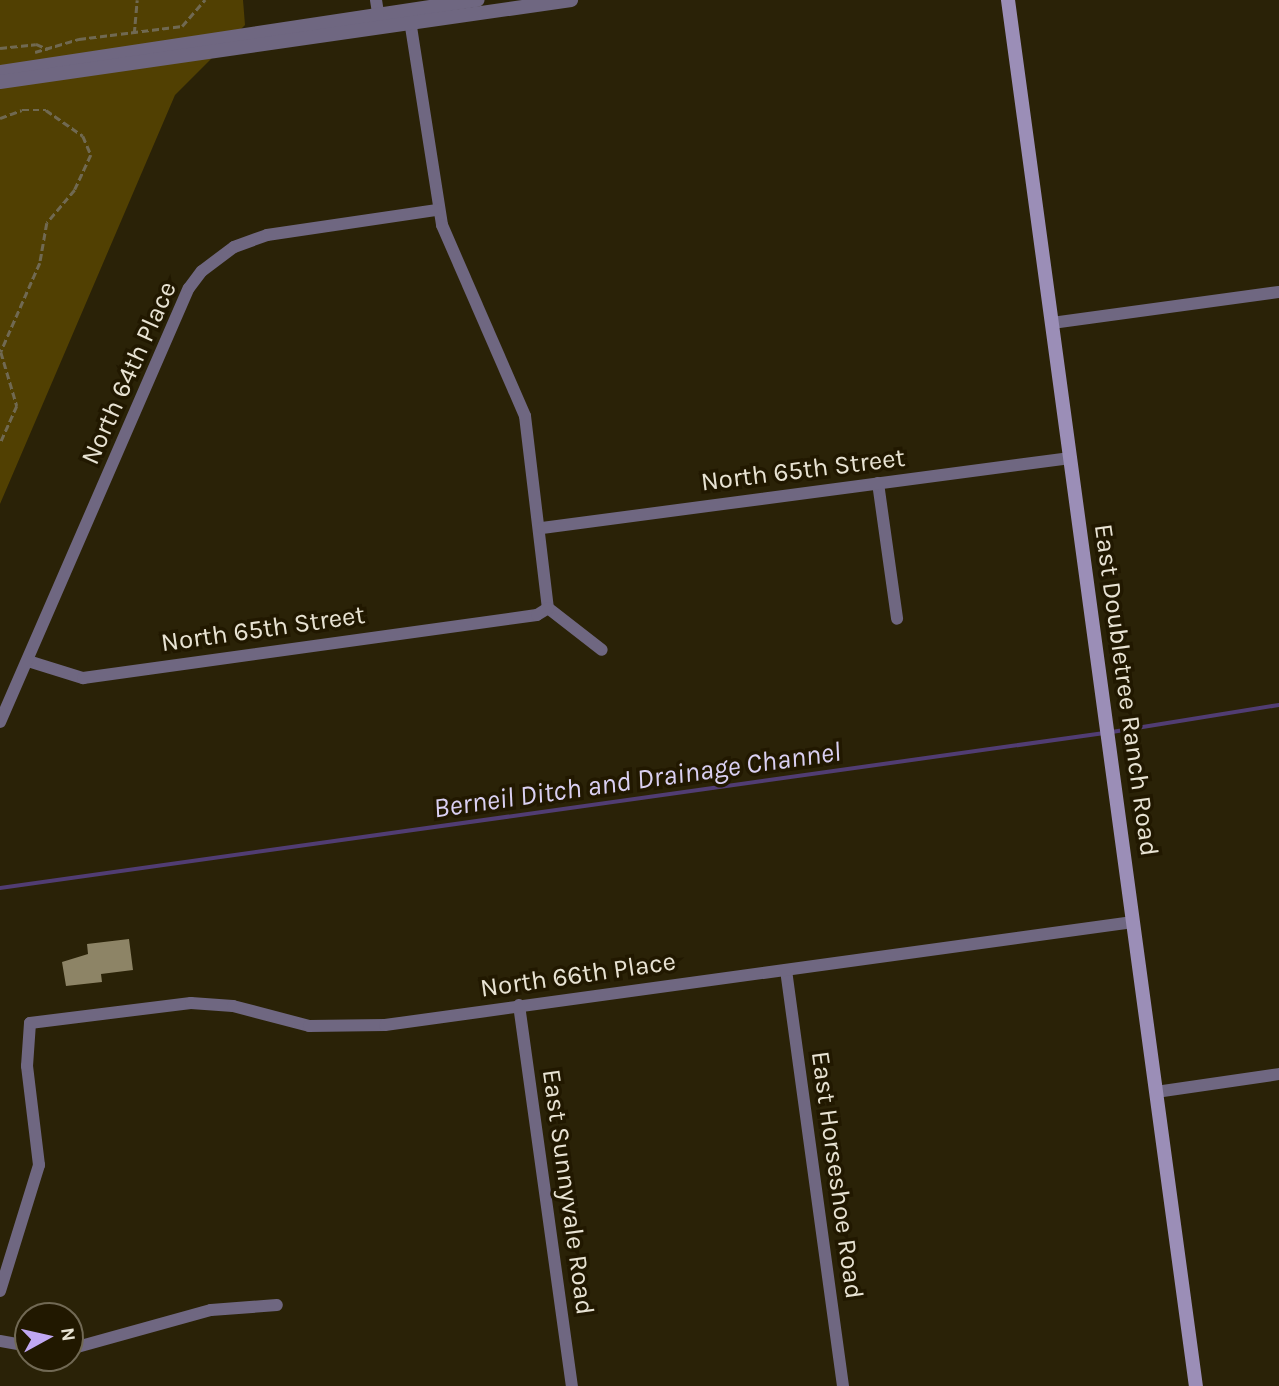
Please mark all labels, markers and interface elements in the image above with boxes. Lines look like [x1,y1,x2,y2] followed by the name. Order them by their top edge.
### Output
[75,277,183,469] street label: North 64th Place
[699,442,907,498] street label: North 65th Street
[1087,522,1165,858] street label: East Doubletree Ranch Road
[159,599,367,659] street label: North 65th Street
[431,735,843,825] water label: Berneil Ditch and Drainage Channel
[478,946,678,1004] street label: North 66th Place
[804,1049,870,1301] street label: East Horseshoe Road
[535,1067,601,1317] street label: East Sunnyvale Road
[14,1302,84,1372] north arrow
[56,1326,80,1343] text: N

